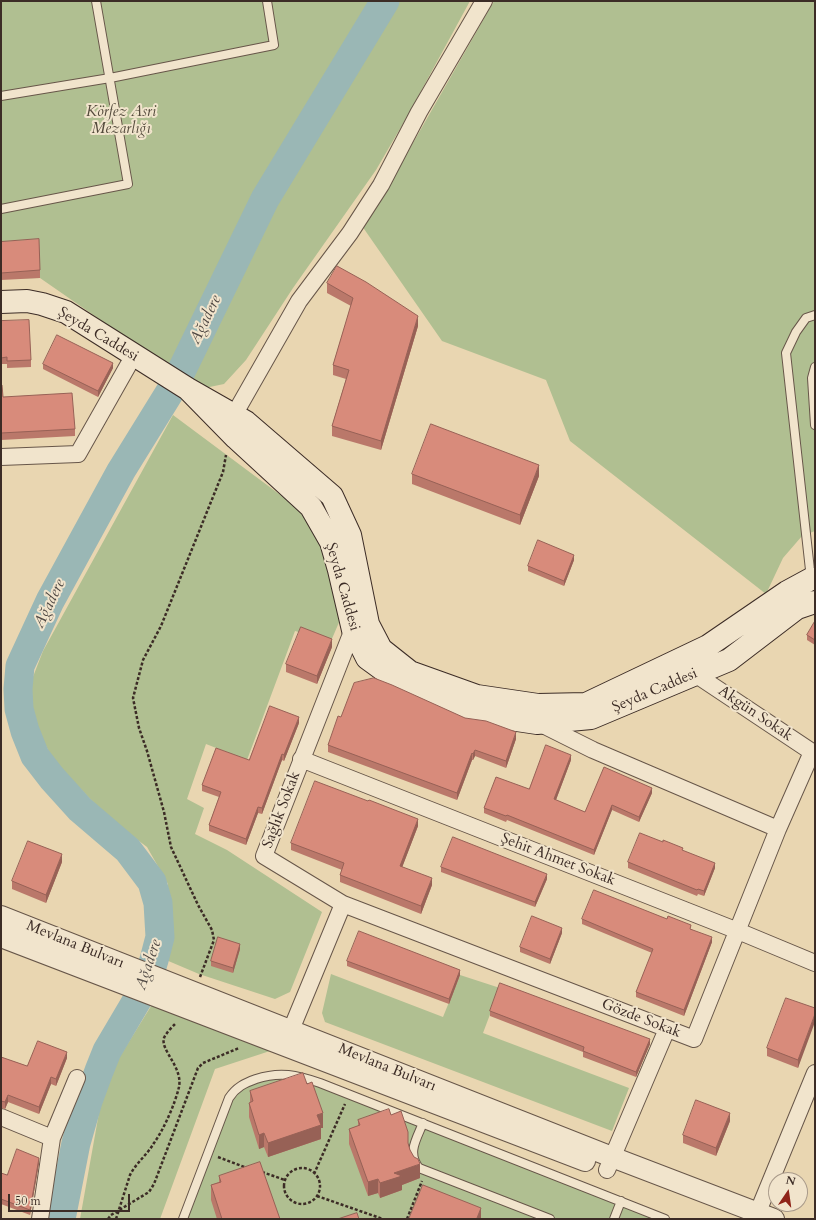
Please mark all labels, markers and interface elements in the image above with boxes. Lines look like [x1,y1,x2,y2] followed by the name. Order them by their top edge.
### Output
[86,104,156,139] park label: Körfez Asri Mezarlığı
[186,292,226,348] water label: Ağadere
[54,304,142,366] street label: Şeyda Caddesi
[321,541,363,633] street label: Şeyda Caddesi
[30,576,70,632] water label: Ağadere
[610,665,700,717] street label: Şeyda Caddesi
[714,682,796,746] street label: Akgün Sokak
[259,769,305,851] street label: Sağlık Sokak
[498,830,618,890] street label: Şehit Ahmet Sokak
[23,917,127,973] street label: Mevlana Bulvarı
[132,937,166,993] water label: Ağadere
[599,996,683,1042] street label: Gözde Sokak
[335,1040,439,1096] street label: Mevlana Bulvarı
[768,1172,808,1212] north arrow
[784,1172,797,1189] text: N
[10,1186,132,1212] scale bar
[15,1193,41,1209] text: 50 m

